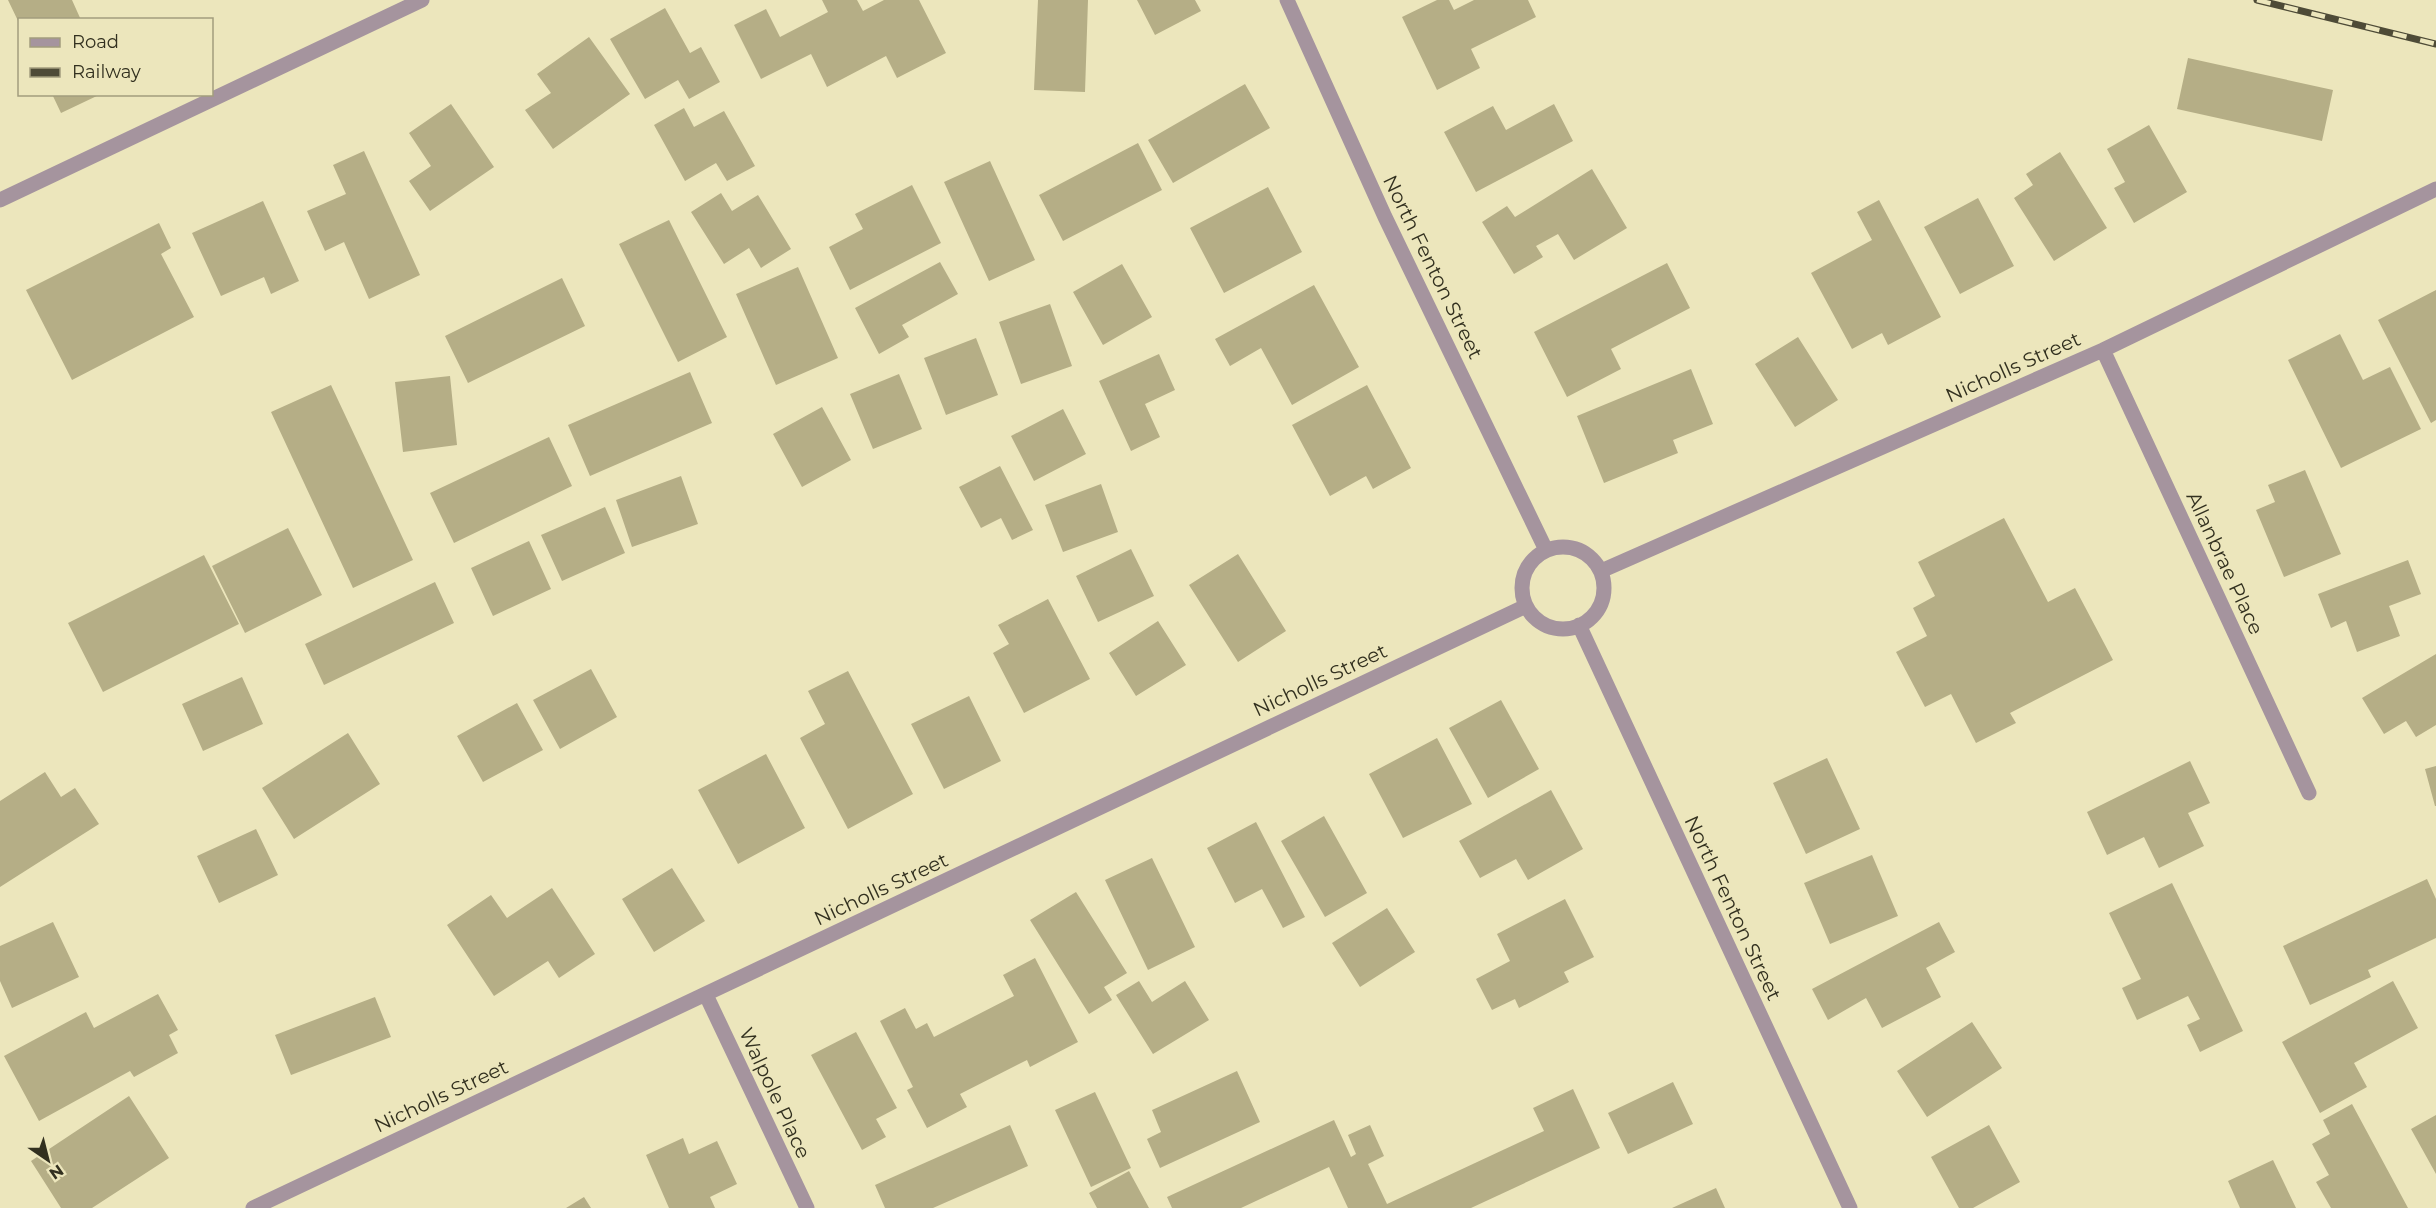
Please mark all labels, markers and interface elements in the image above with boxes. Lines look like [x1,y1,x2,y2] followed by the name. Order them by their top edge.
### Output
[18,18,213,96] legend
[72,31,119,53] text: Road
[72,61,141,83] text: Railway
[1378,171,1488,363] street label: North Fenton Street
[1942,327,2084,407] street label: Nicholls Street
[2181,488,2269,638] street label: Allanbrae Place
[1249,638,1391,722] street label: Nicholls Street
[1680,812,1786,1004] street label: North Fenton Street
[810,847,952,931] street label: Nicholls Street
[734,1024,816,1162] street label: Walpole Place
[370,1054,512,1138] street label: Nicholls Street
[18,1130,78,1190] north arrow
[46,1160,67,1183] text: N

